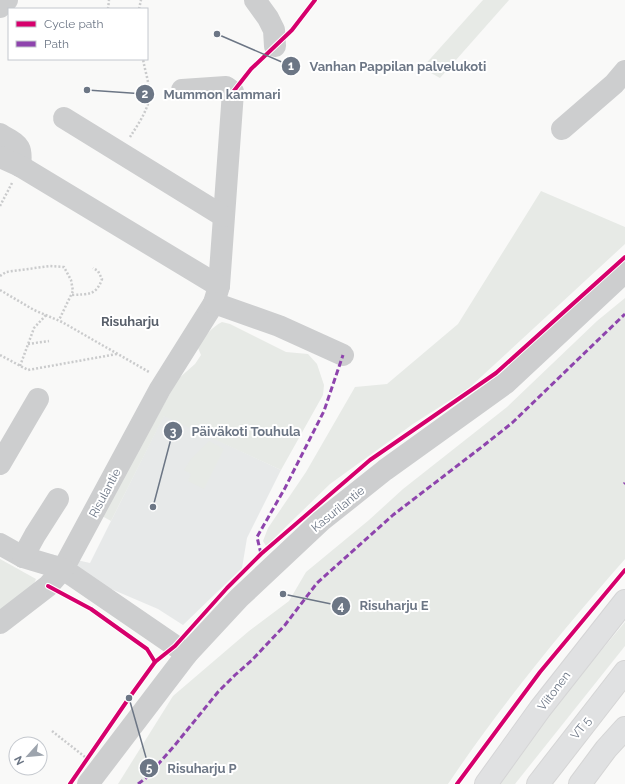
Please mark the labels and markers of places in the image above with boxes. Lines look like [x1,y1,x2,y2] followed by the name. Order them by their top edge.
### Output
[281,53,494,78] callout: Vanhan Pappilan palvelukoti
[135,82,288,107] callout: Mummon kammari
[163,419,309,444] callout: Päiväkoti Touhula
[331,593,436,618] callout: Risuharju E
[139,756,245,781] callout: Risuharju P

